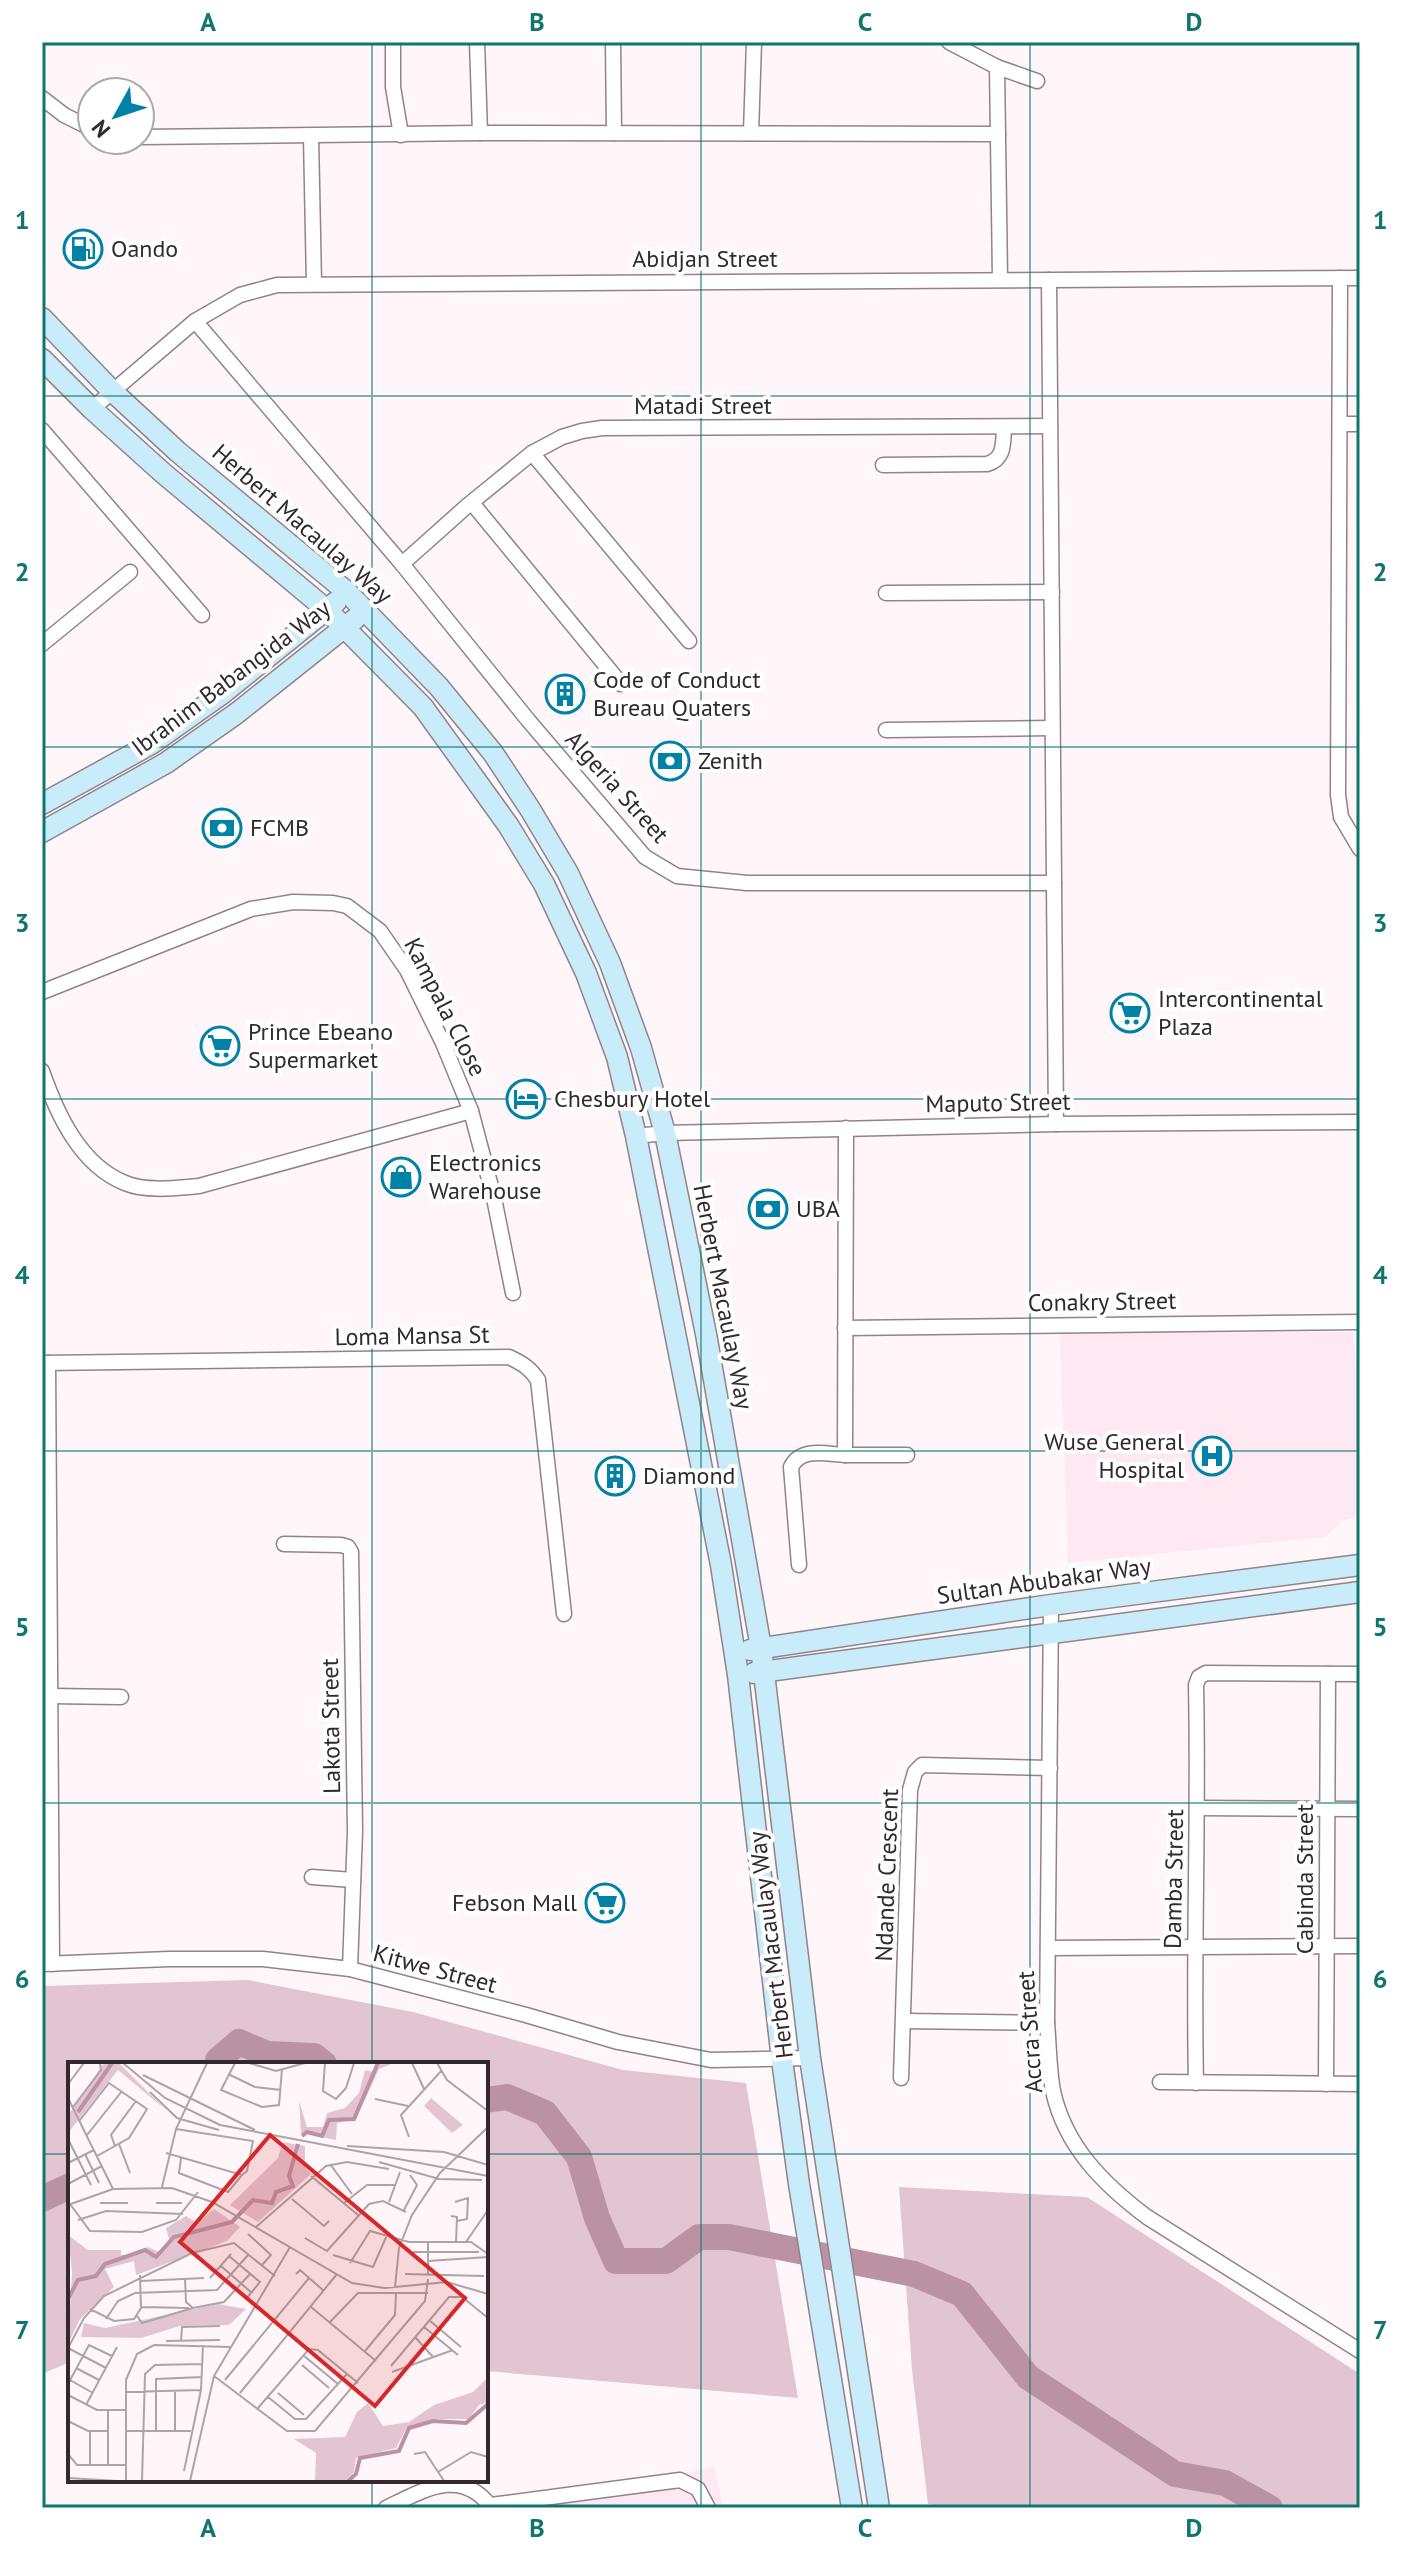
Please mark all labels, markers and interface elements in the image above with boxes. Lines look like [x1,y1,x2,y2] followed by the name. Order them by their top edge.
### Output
[200,5,216,38] text: A
[529,5,545,38] text: B
[858,5,872,38] text: C
[1186,5,1202,38] text: D
[76,76,156,156] north arrow
[85,114,116,143] text: N
[15,203,29,236] text: 1
[1373,203,1387,236] text: 1
[62,228,104,270] fuel station icon: Oando
[111,233,178,264] place label: Oando
[632,243,778,274] street label: Abidjan Street
[634,390,772,421] street label: Matadi Street
[206,437,399,610] street label: Herbert Macaulay Way
[15,555,29,588] text: 2
[1373,555,1387,588] text: 2
[125,593,336,763] street label: Ibrahim Babangida Way
[593,664,761,723] place label: Code of Conduct Bureau Quaters
[544,673,586,715] building icon: Code of Conduct Bureau Quaters
[559,724,676,849] street label: Algeria Street
[649,740,691,782] bank icon: Zenith
[698,745,763,776] place label: Zenith
[201,807,243,849] bank icon: FCMB
[250,812,309,843] place label: FCMB
[15,906,29,939] text: 3
[1373,906,1387,939] text: 3
[397,932,494,1081] street label: Kampala Close
[1158,983,1323,1042] place label: Intercontinental Plaza
[1109,992,1151,1034] supermarket icon: Intercontinental Plaza
[248,1016,393,1075] place label: Prince Ebeano Supermarket
[199,1025,241,1067] supermarket icon: Prince Ebeano Supermarket
[505,1078,547,1120] hotel icon: Chesbury Hotel
[554,1083,710,1114] place label: Chesbury Hotel
[925,1086,1071,1119] street label: Maputo Street
[429,1147,541,1206] place label: Electronics Warehouse
[380,1156,422,1198] shop icon: Electronics Warehouse
[686,1182,761,1412] street label: Herbert Macaulay Way
[747,1188,789,1230] bank icon: UBA
[796,1193,840,1224] place label: UBA
[15,1258,30,1291] text: 4
[1373,1258,1388,1291] text: 4
[1028,1285,1176,1318] street label: Conakry Street
[334,1319,490,1352] street label: Loma Mansa St
[1044,1426,1184,1485] place label: Wuse General Hospital
[1191,1435,1233,1477] hospital icon: Wuse General Hospital
[594,1455,636,1497] building icon: Diamond
[643,1460,735,1491] place label: Diamond
[935,1550,1153,1611] street label: Sultan Abubakar Way
[15,1610,29,1643] text: 5
[1373,1610,1387,1643] text: 5
[314,1658,347,1794] street label: Lakota Street
[868,1788,905,1962] street label: Ndande Crescent
[1289,1804,1320,1954] street label: Cabinda Street
[1157,1809,1190,1949] street label: Damba Street
[741,1830,800,2060] street label: Herbert Macaulay Way
[584,1882,626,1924] supermarket icon: Febson Mall
[452,1887,577,1918] place label: Febson Mall
[370,1937,500,2000] street label: Kitwe Street
[15,1962,29,1995] text: 6
[1373,1962,1387,1995] text: 6
[1010,1970,1049,2094] street label: Accra Street
[68,2062,488,2482] inset map
[15,2313,29,2346] text: 7
[1373,2313,1387,2346] text: 7
[200,2511,216,2544] text: A
[529,2511,545,2544] text: B
[858,2511,872,2544] text: C
[1186,2511,1202,2544] text: D

